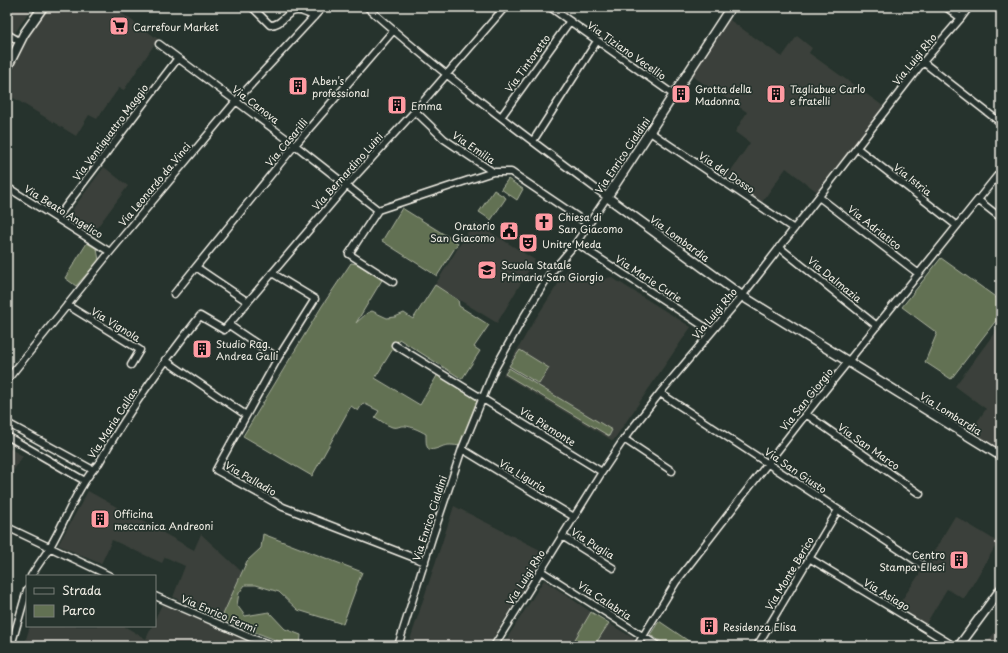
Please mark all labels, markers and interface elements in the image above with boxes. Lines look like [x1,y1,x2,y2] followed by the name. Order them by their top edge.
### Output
[108,15,130,37] supermarket icon: Carrefour Market
[584,17,670,83] street label: Via Tiziano Vecellio
[133,19,219,34] place label: Carrefour Market
[888,30,940,88] street label: Via Luigi Rho
[501,31,553,95] street label: Via Tintoretto
[312,73,369,100] place label: Aben's professional
[287,75,309,97] building icon: Aben's professional
[69,80,152,183] street label: Via Ventiquattro Maggio
[229,81,283,127] street label: Via Canova
[695,81,752,108] place label: Grotta della Madonna
[790,81,866,108] place label: Tagliabue Carlo e fratelli
[670,83,692,105] building icon: Grotta della Madonna
[765,83,787,105] building icon: Tagliabue Carlo e fratelli
[386,94,408,116] building icon: Emma
[411,98,443,113] place label: Emma
[591,114,653,196] street label: Via Enrico Cialdini
[261,115,311,169] street label: Via Casarilli
[450,127,499,167] street label: Via Emilia
[308,129,386,213] street label: Via Bernardino Luini
[114,139,194,229] street label: Via Leonardo da Vinci
[696,148,758,197] street label: Via del Dosso
[891,159,936,199] street label: Via Istria
[22,181,107,242] street label: Via Beato Angelico
[845,201,905,253] street label: Via Adriatico
[558,209,623,236] place label: Chiesa di San Giacomo
[533,211,555,233] church icon: Chiesa di San Giacomo
[647,211,714,265] street label: Via Lombardia
[430,218,495,245] place label: Oratorio San Giacomo
[498,220,520,242] public building icon: Oratorio San Giacomo
[517,232,539,254] theatre icon: Unitre Meda
[542,236,601,251] place label: Unitre Meda
[613,251,685,305] street label: Via Marie Curie
[805,253,866,306] street label: Via Dalmazia
[501,257,604,284] place label: Scuola Statale Primaria San Giorgio
[476,259,498,281] school or university icon: Scuola Statale Primaria San Giorgio
[688,284,740,342] street label: Via Luigi Rho
[88,303,144,345] street label: Via Vignola
[216,336,278,363] place label: Studio Rag. Andrea Galli
[191,338,213,360] building icon: Studio Rag. Andrea Galli
[776,364,836,434] street label: Via San Giorgio
[84,384,141,461] street label: Via Maria Callas
[917,388,985,438] street label: Via Lombardia
[517,403,579,450] street label: Via Piemonte
[835,419,903,473] street label: Via San Marco
[762,444,830,497] street label: Via San Giusto
[496,455,550,495] street label: Via Liguria
[223,457,280,499] street label: Via Palladio
[408,473,450,563] street label: Via Enrico Cialdini
[114,506,213,533] place label: Officina meccanica Andreoni
[89,508,111,530] building icon: Officina meccanica Andreoni
[568,524,618,563] street label: Via Puglia
[761,533,817,613] street label: Via Monte Berico
[502,546,548,608] street label: Via Luigi Rho
[879,547,945,574] place label: Centro Stampa Elleci
[948,549,970,571] building icon: Centro Stampa Elleci
[861,574,913,614] street label: Via Asiago
[26,575,156,627] legend
[575,577,635,623] street label: Via Calabria
[62,581,102,599] text: Strada
[179,590,259,636] street label: Via Enrico Fermi
[62,601,96,619] text: Parco
[698,615,720,637] building icon: Residenza Elisa
[723,619,797,634] place label: Residenza Elisa

